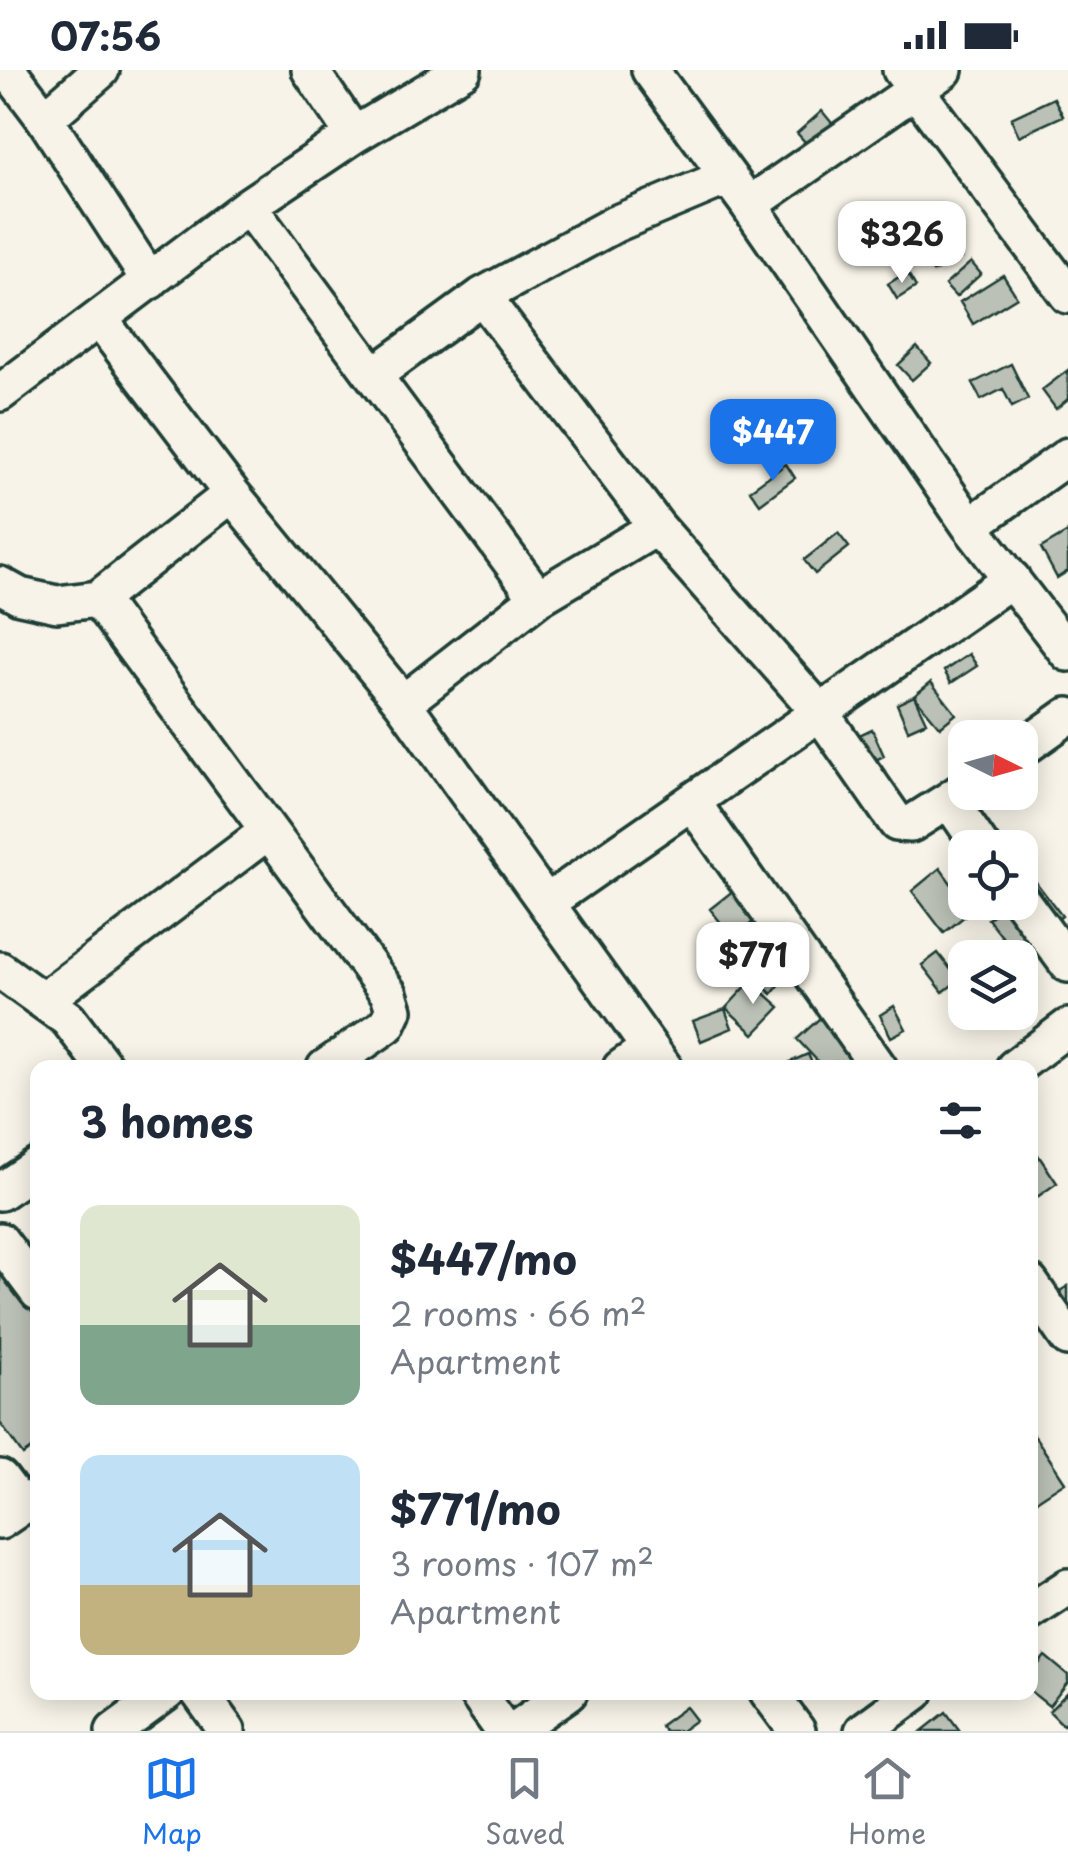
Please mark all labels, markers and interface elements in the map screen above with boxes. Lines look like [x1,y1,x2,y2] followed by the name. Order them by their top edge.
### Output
[50,7,161,64] text: 07:56
[843,201,961,286] pin: $326
[860,209,944,257] text: $326
[714,399,832,484] pin: $447
[732,407,814,455] text: $447
[948,720,1038,810] north arrow
[948,720,1038,1030] map controls
[948,830,1038,920] button: locate
[694,922,812,1007] pin: $771
[718,930,788,978] text: $771
[948,940,1038,1030] button: layers
[80,1089,253,1152] text: 3 homes
[933,1093,988,1148] icon: filters
[390,1226,577,1289] text: $447/mo
[160,1245,280,1365] icon: home
[390,1289,647,1337] text: 2 rooms · 66 m²
[390,1337,561,1385] text: Apartment
[390,1476,561,1539] text: $771/mo
[160,1495,280,1615] icon: home
[390,1539,654,1587] text: 3 rooms · 107 m²
[390,1587,561,1635] text: Apartment
[142,1751,202,1854] tab: Map
[485,1751,565,1854] tab: Saved
[848,1751,926,1854] tab: Home

